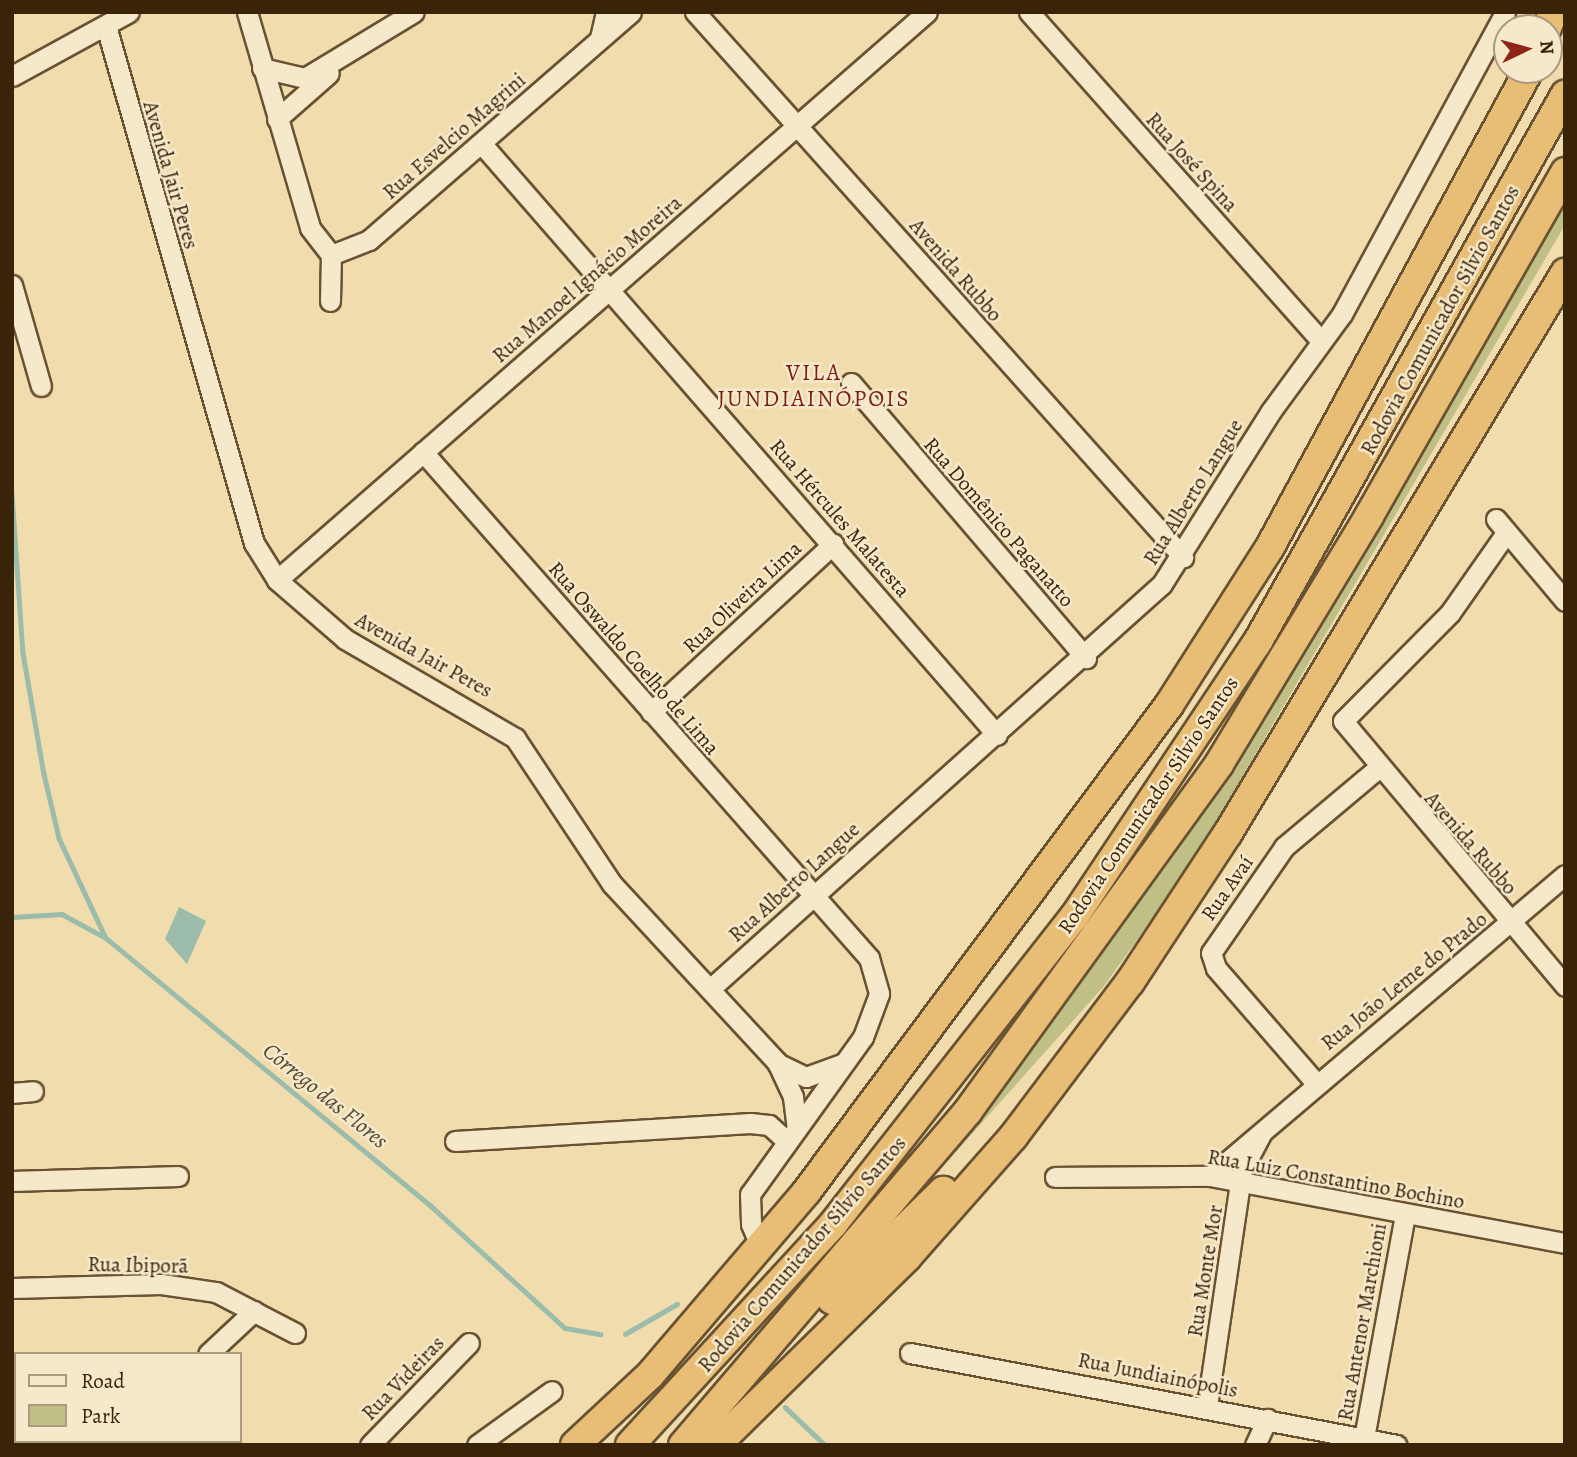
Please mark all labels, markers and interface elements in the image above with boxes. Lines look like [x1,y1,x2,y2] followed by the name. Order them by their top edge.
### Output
[1493,14,1563,84] north arrow
[1533,39,1560,55] text: N
[378,67,530,205] street label: Rua Esvelcio Magrini
[138,98,204,252] street label: Avenida Jair Peres
[1141,107,1243,217] street label: Rua José Spina
[1355,181,1525,459] street label: Rodovia Comunicador Silvio Santos
[487,190,687,368] street label: Rua Manoel Ignácio Moreira
[904,213,1008,327] street label: Avenida Rubbo
[719,359,909,413] district label: VILA JUNDIAINÓPOIS
[1138,414,1248,570] street label: Rua Alberto Langue
[918,432,1080,612] street label: Rua Domênico Paganatto
[764,434,916,602] street label: Rua Hércules Malatesta
[677,536,807,658] street label: Rua Oliveira Lima
[543,556,725,760] street label: Rua Oswaldo Coelho de Lima
[351,607,497,703] street label: Avenida Jair Peres
[1052,672,1244,938] street label: Rodovia Comunicador Silvio Santos
[1419,786,1523,900] street label: Avenida Rubbo
[723,817,865,947] street label: Rua Alberto Langue
[1195,850,1259,926] street label: Rua Avaí
[1316,906,1492,1056] street label: Rua João Leme do Prado
[257,1037,393,1155] water label: Córrego das Flores
[693,1131,911,1377] street label: Rodovia Comunicador Silvio Santos
[1206,1144,1466,1214] street label: Rua Luiz Constantino Bochino
[1182,1203,1228,1339] street label: Rua Monte Mor
[1332,1221,1392,1423] street label: Rua Antenor Marchioni
[87,1252,189,1278] street label: Rua Ibiporã
[356,1330,450,1426] street label: Rua Videiras
[1076,1347,1240,1403] street label: Rua Jundiainópolis
[14,1352,242,1443] legend
[81,1367,125,1395] text: Road
[81,1402,120,1430] text: Park

